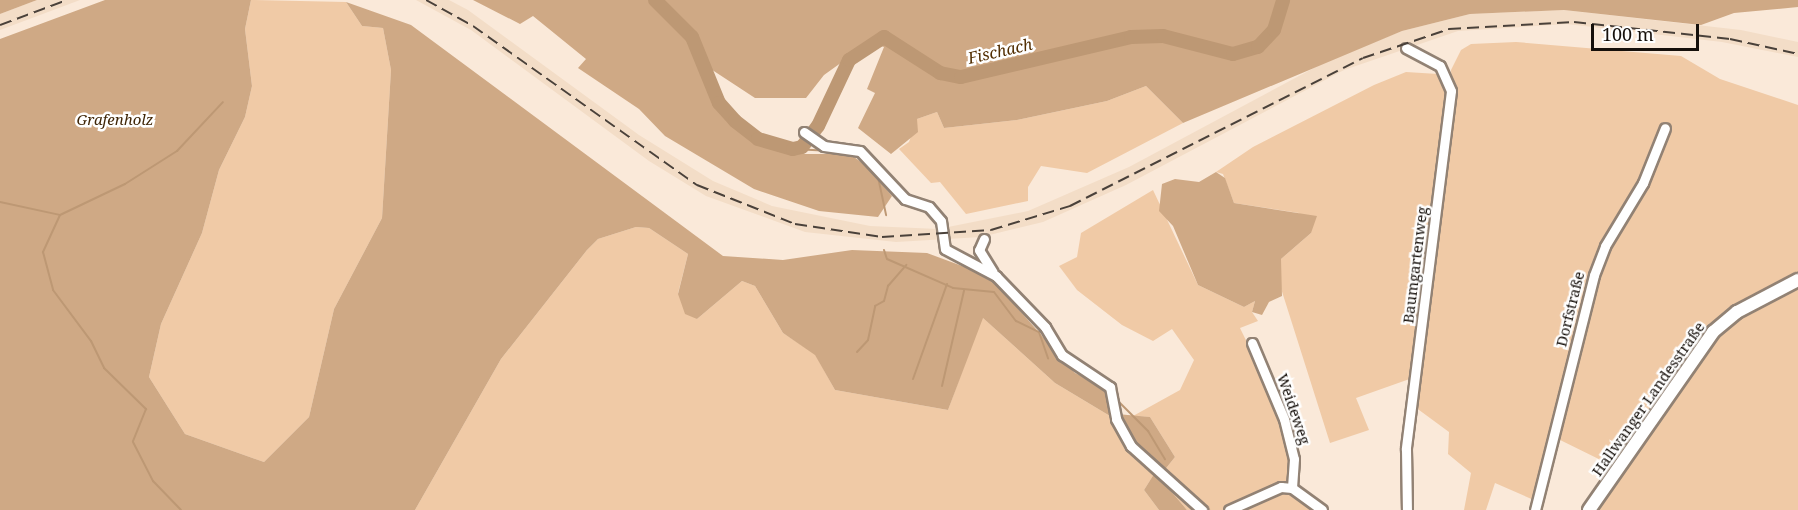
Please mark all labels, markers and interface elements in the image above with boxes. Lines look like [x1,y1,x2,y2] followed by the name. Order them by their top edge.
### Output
[1594,12,1702,50] scale bar
[1602,22,1654,46] text: 100 m
[966,34,1034,68] water label: Fischach
[76,111,154,129] park label: Grafenholz
[1399,206,1431,324] street label: Baumgartenweg
[1552,269,1588,349] street label: Dorfstraße
[1588,318,1708,480] street label: Hallwanger Landesstraße
[1273,371,1315,447] street label: Weideweg

